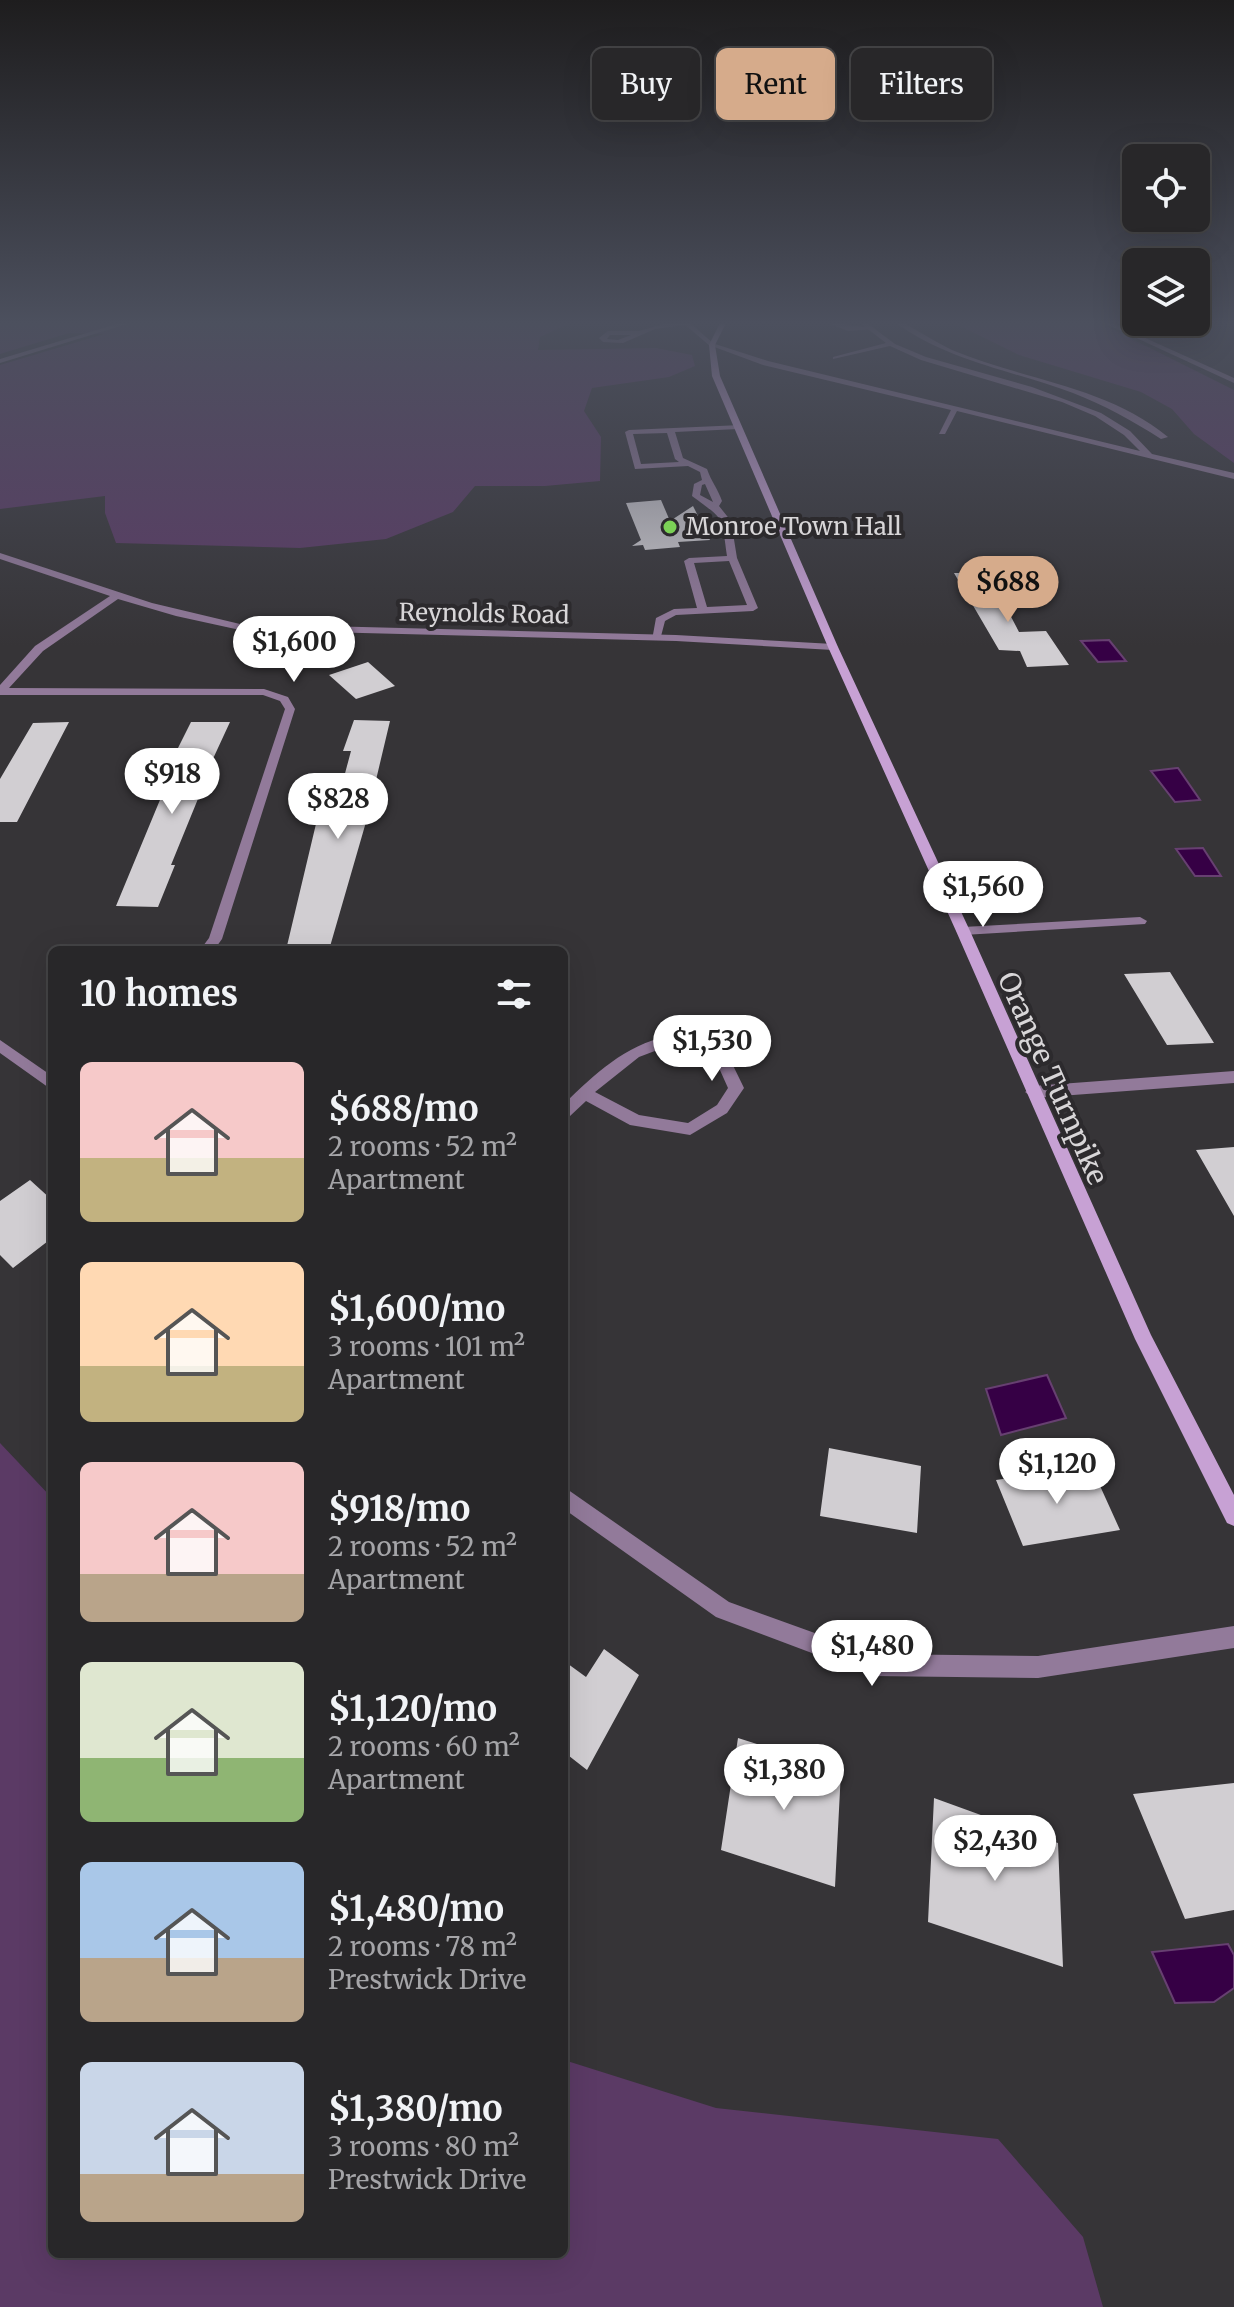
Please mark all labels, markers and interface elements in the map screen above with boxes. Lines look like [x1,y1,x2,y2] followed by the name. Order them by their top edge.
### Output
[592,48,700,120] chip: Buy
[716,48,835,120] chip: Rent
[851,48,992,120] chip: Filters
[1122,144,1210,336] map controls
[1122,144,1210,232] button: locate
[1122,248,1210,336] button: layers
[686,511,902,542] place label: Monroe Town Hall
[661,518,679,536] marker: Monroe Town Hall
[961,556,1055,624] pin: $688
[976,565,1040,598] text: $688
[398,597,570,630] street label: Reynolds Road
[229,616,359,684] pin: $1,600
[251,625,337,658] text: $1,600
[125,748,219,816] pin: $918
[143,757,201,790] text: $918
[291,773,385,841] pin: $828
[306,782,370,815] text: $828
[918,861,1048,929] pin: $1,560
[941,870,1025,903] text: $1,560
[990,966,1116,1190] street label: Orange Turnpike
[492,972,536,1016] icon: filters
[80,973,238,1015] text: 10 homes
[647,1015,777,1083] pin: $1,530
[671,1024,753,1057] text: $1,530
[328,1088,479,1130] text: $688/mo
[144,1094,240,1190] icon: home
[328,1130,517,1163] text: 2 rooms · 52 m²
[328,1163,465,1196] text: Apartment
[328,1288,505,1330] text: $1,600/mo
[144,1294,240,1390] icon: home
[328,1330,525,1363] text: 3 rooms · 101 m²
[328,1363,465,1396] text: Apartment
[992,1438,1122,1506] pin: $1,120
[1017,1447,1097,1480] text: $1,120
[328,1488,470,1530] text: $918/mo
[144,1494,240,1590] icon: home
[328,1530,517,1563] text: 2 rooms · 52 m²
[328,1563,465,1596] text: Apartment
[807,1620,937,1688] pin: $1,480
[829,1629,915,1662] text: $1,480
[328,1688,497,1730] text: $1,120/mo
[144,1694,240,1790] icon: home
[328,1730,520,1763] text: 2 rooms · 60 m²
[719,1744,849,1812] pin: $1,380
[742,1753,826,1786] text: $1,380
[328,1763,465,1796] text: Apartment
[930,1815,1060,1883] pin: $2,430
[952,1824,1038,1857] text: $2,430
[328,1888,504,1930] text: $1,480/mo
[144,1894,240,1990] icon: home
[328,1930,517,1963] text: 2 rooms · 78 m²
[328,1963,526,1996] text: Prestwick Drive
[328,2088,503,2130] text: $1,380/mo
[144,2094,240,2190] icon: home
[328,2130,519,2163] text: 3 rooms · 80 m²
[328,2163,526,2196] text: Prestwick Drive

